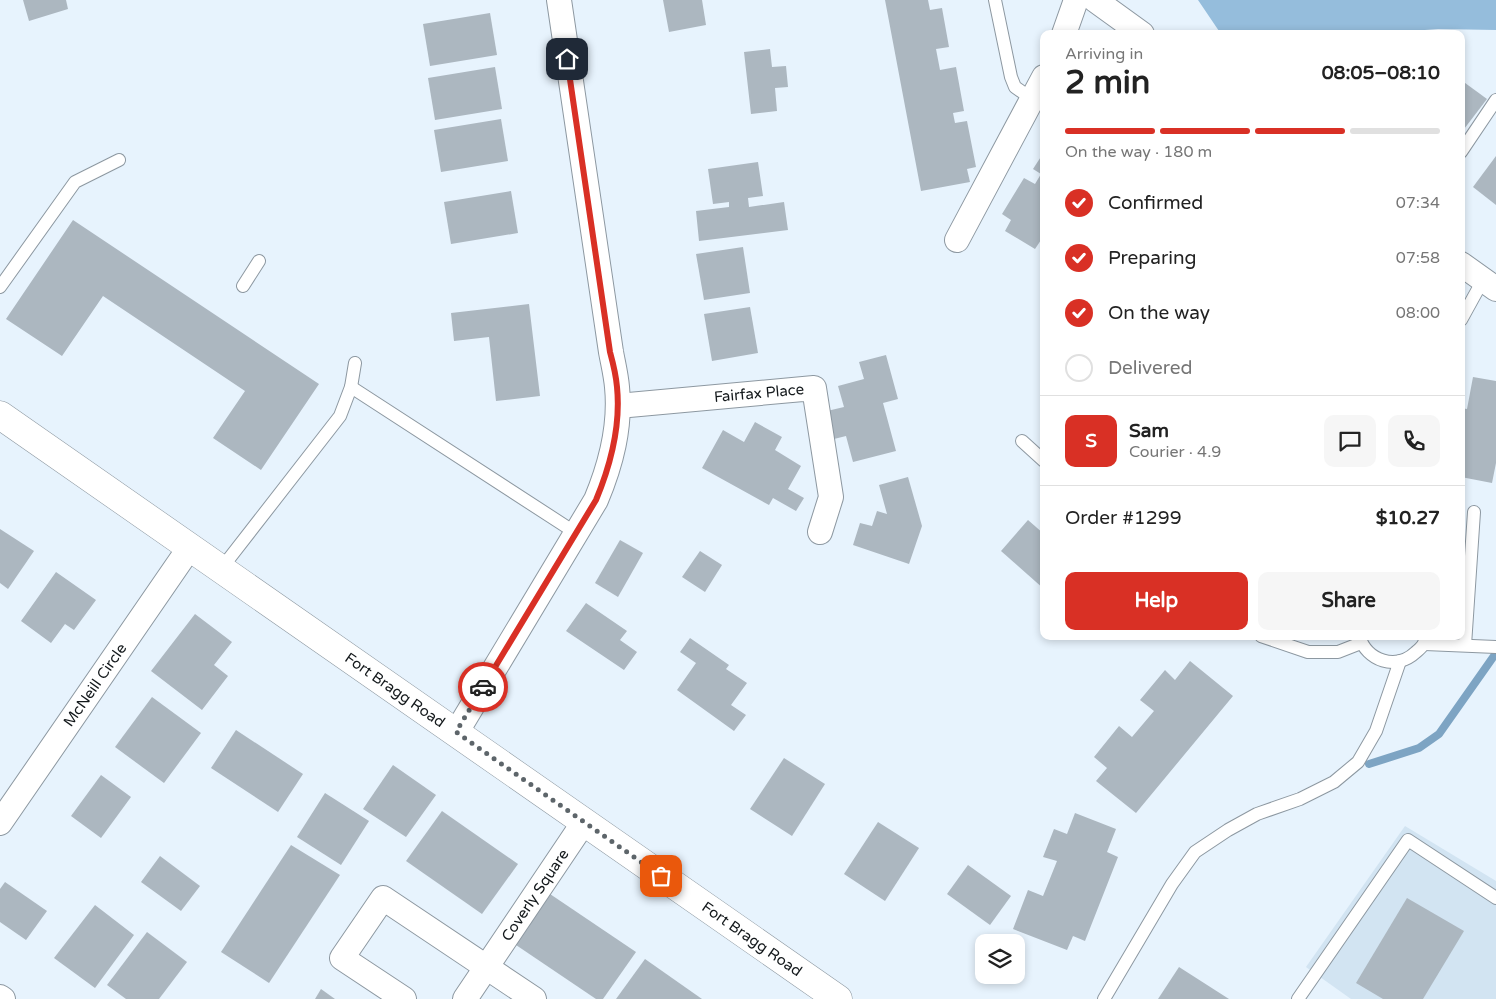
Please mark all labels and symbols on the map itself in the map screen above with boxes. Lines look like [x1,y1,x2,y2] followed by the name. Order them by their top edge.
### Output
[546,38,588,80] pin
[713,380,805,406] street label: Fairfax Place
[60,640,130,730] street label: McNeill Circle
[342,649,448,731] street label: Fort Bragg Road
[458,662,508,712] courier
[498,846,572,944] street label: Coverly Square
[640,855,682,897] pin
[699,898,805,980] street label: Fort Bragg Road

